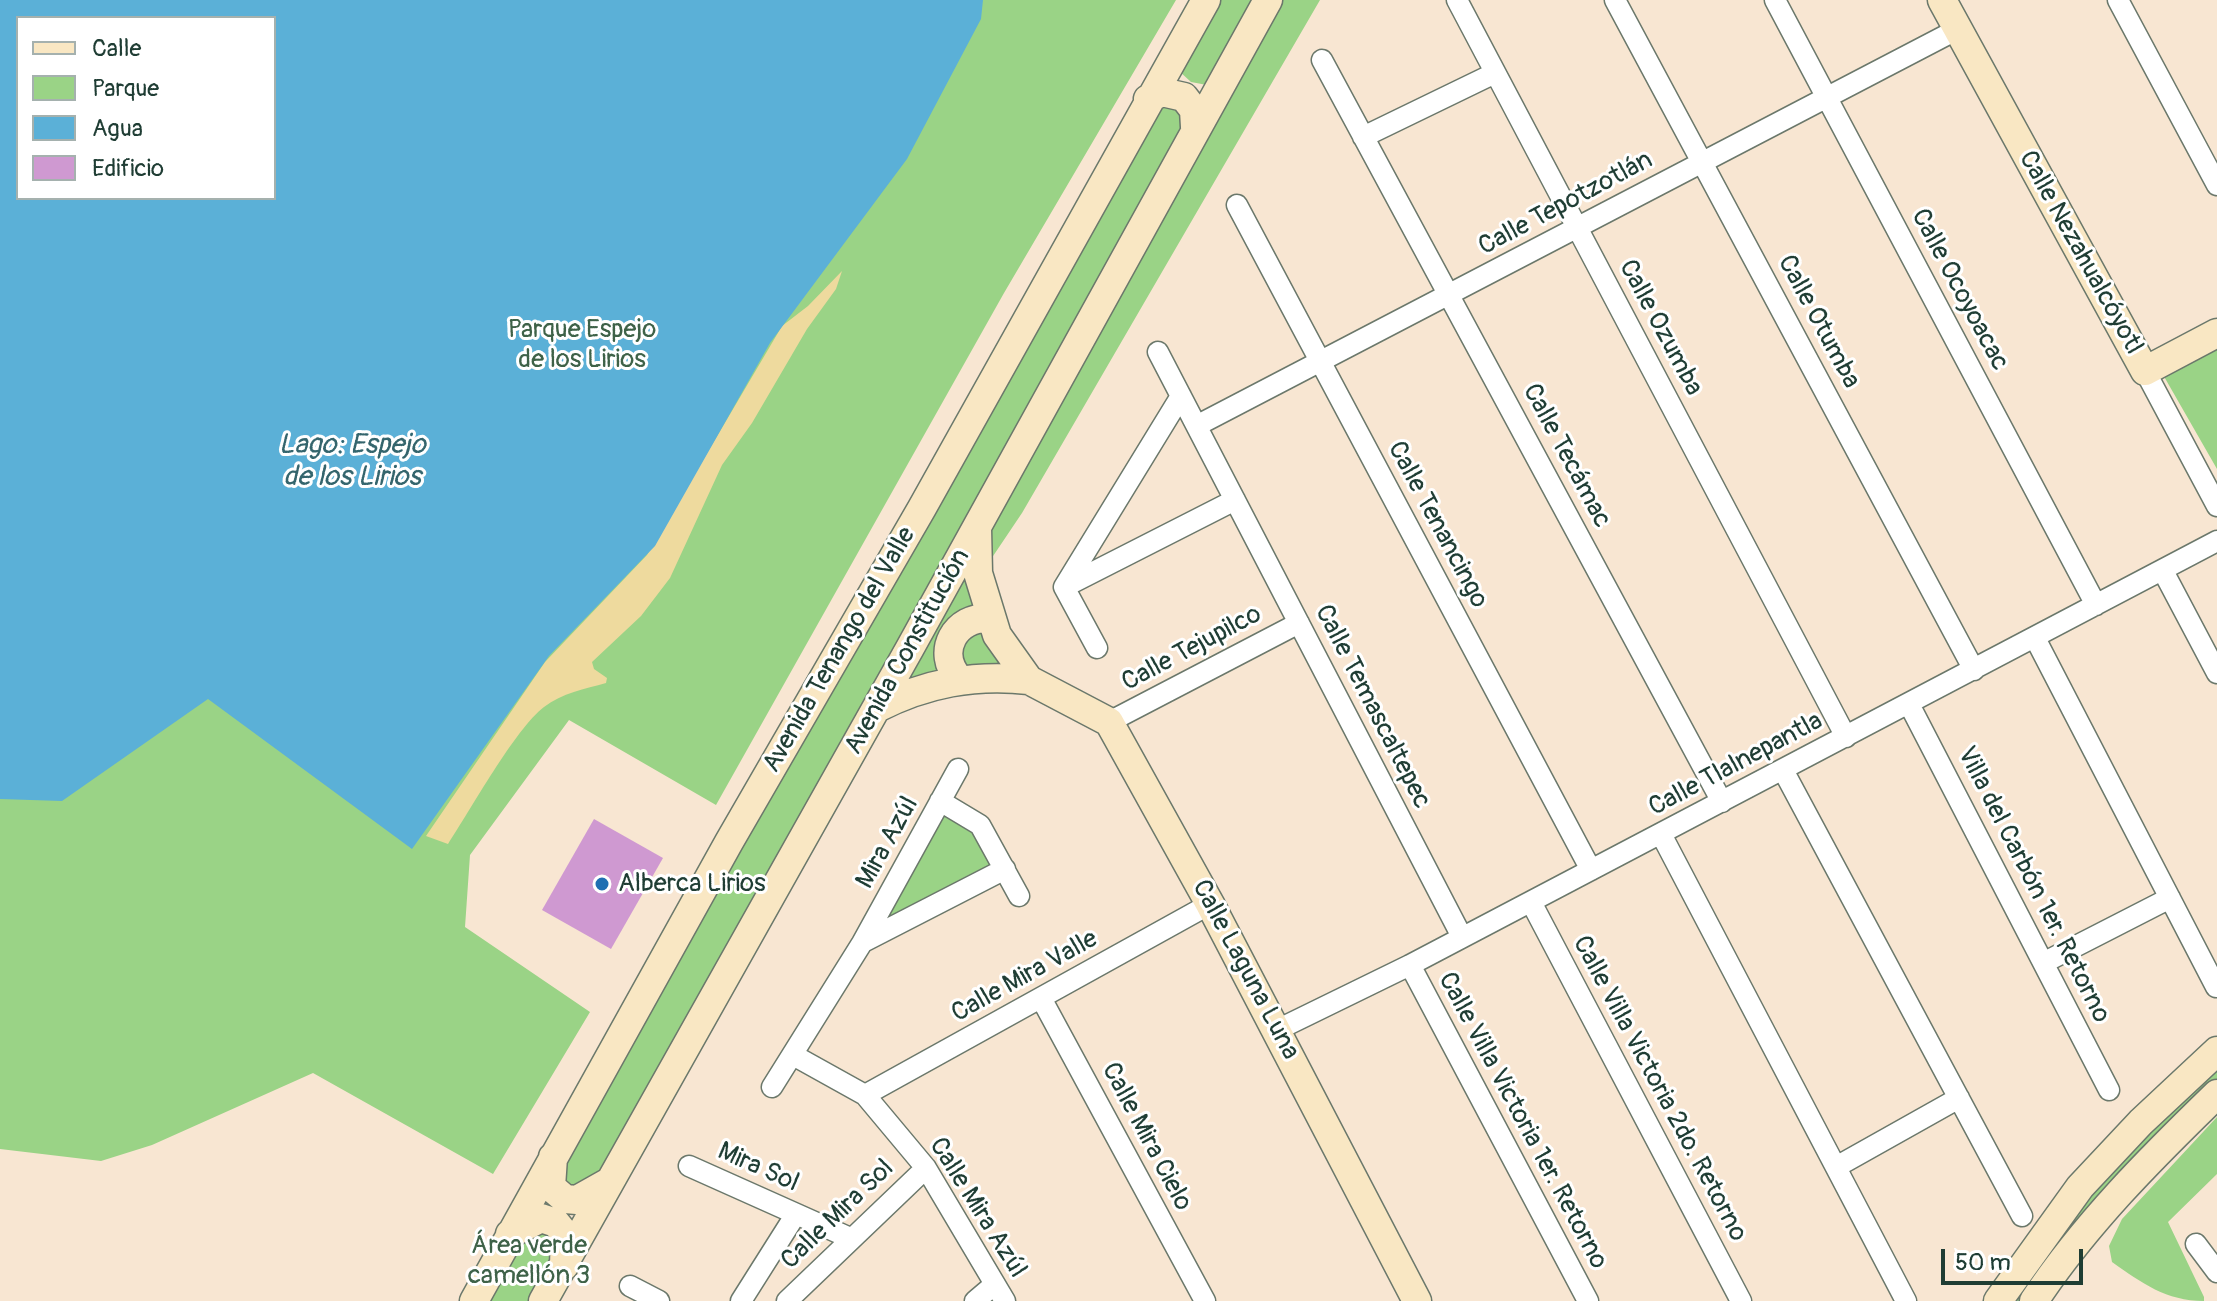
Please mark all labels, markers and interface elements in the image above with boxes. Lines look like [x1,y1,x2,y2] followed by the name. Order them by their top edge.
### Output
[16,16,276,200] legend
[92,34,141,63] text: Calle
[92,74,159,103] text: Parque
[92,114,143,143] text: Agua
[1474,145,1658,263] street label: Calle Tepotzotlán
[2011,146,2149,360] street label: Calle Nezahualcóyotl
[92,154,164,183] text: Edificio
[1903,204,2015,376] street label: Calle Ocoyoacac
[1770,250,1866,394] street label: Calle Otumba
[1611,255,1709,401] street label: Calle Ozumba
[508,314,656,376] park label: Parque Espejo de los Lirios
[1515,379,1617,533] street label: Calle Tecámac
[278,429,426,495] water label: Lago: Espejo de los Lirios
[1380,436,1494,614] street label: Calle Tenancingo
[757,522,923,778] street label: Avenida Tenango del Valle
[839,544,977,760] street label: Avenida Constitución
[1117,599,1267,699] street label: Calle Tejupilco
[1307,600,1437,814] street label: Calle Temascaltepec
[1644,706,1828,824] street label: Calle Tlalnepantla
[1950,742,2116,1028] street label: Villa del Carbón 1er. Retorno
[850,792,926,894] street label: Mira Azúl
[618,868,766,900] place label: Alberca Lirios
[593,875,611,893] marker: Alberca Lirios
[1185,875,1305,1065] street label: Calle Laguna Luna
[947,924,1103,1030] street label: Calle Mira Valle
[1565,931,1753,1247] street label: Calle Villa Victoria 2do. Retorno
[1430,967,1614,1275] street label: Calle Villa Victoria 1er. Retorno
[1094,1058,1198,1216] street label: Calle Mira Cielo
[922,1132,1032,1284] street label: Calle Mira Azúl
[713,1136,803,1200] street label: Mira Sol
[775,1154,901,1276] street label: Calle Mira Sol
[468,1230,590,1292] park label: Área verde camellón 3
[1945,1233,2087,1283] scale bar
[1955,1248,2011,1277] text: 50 m

